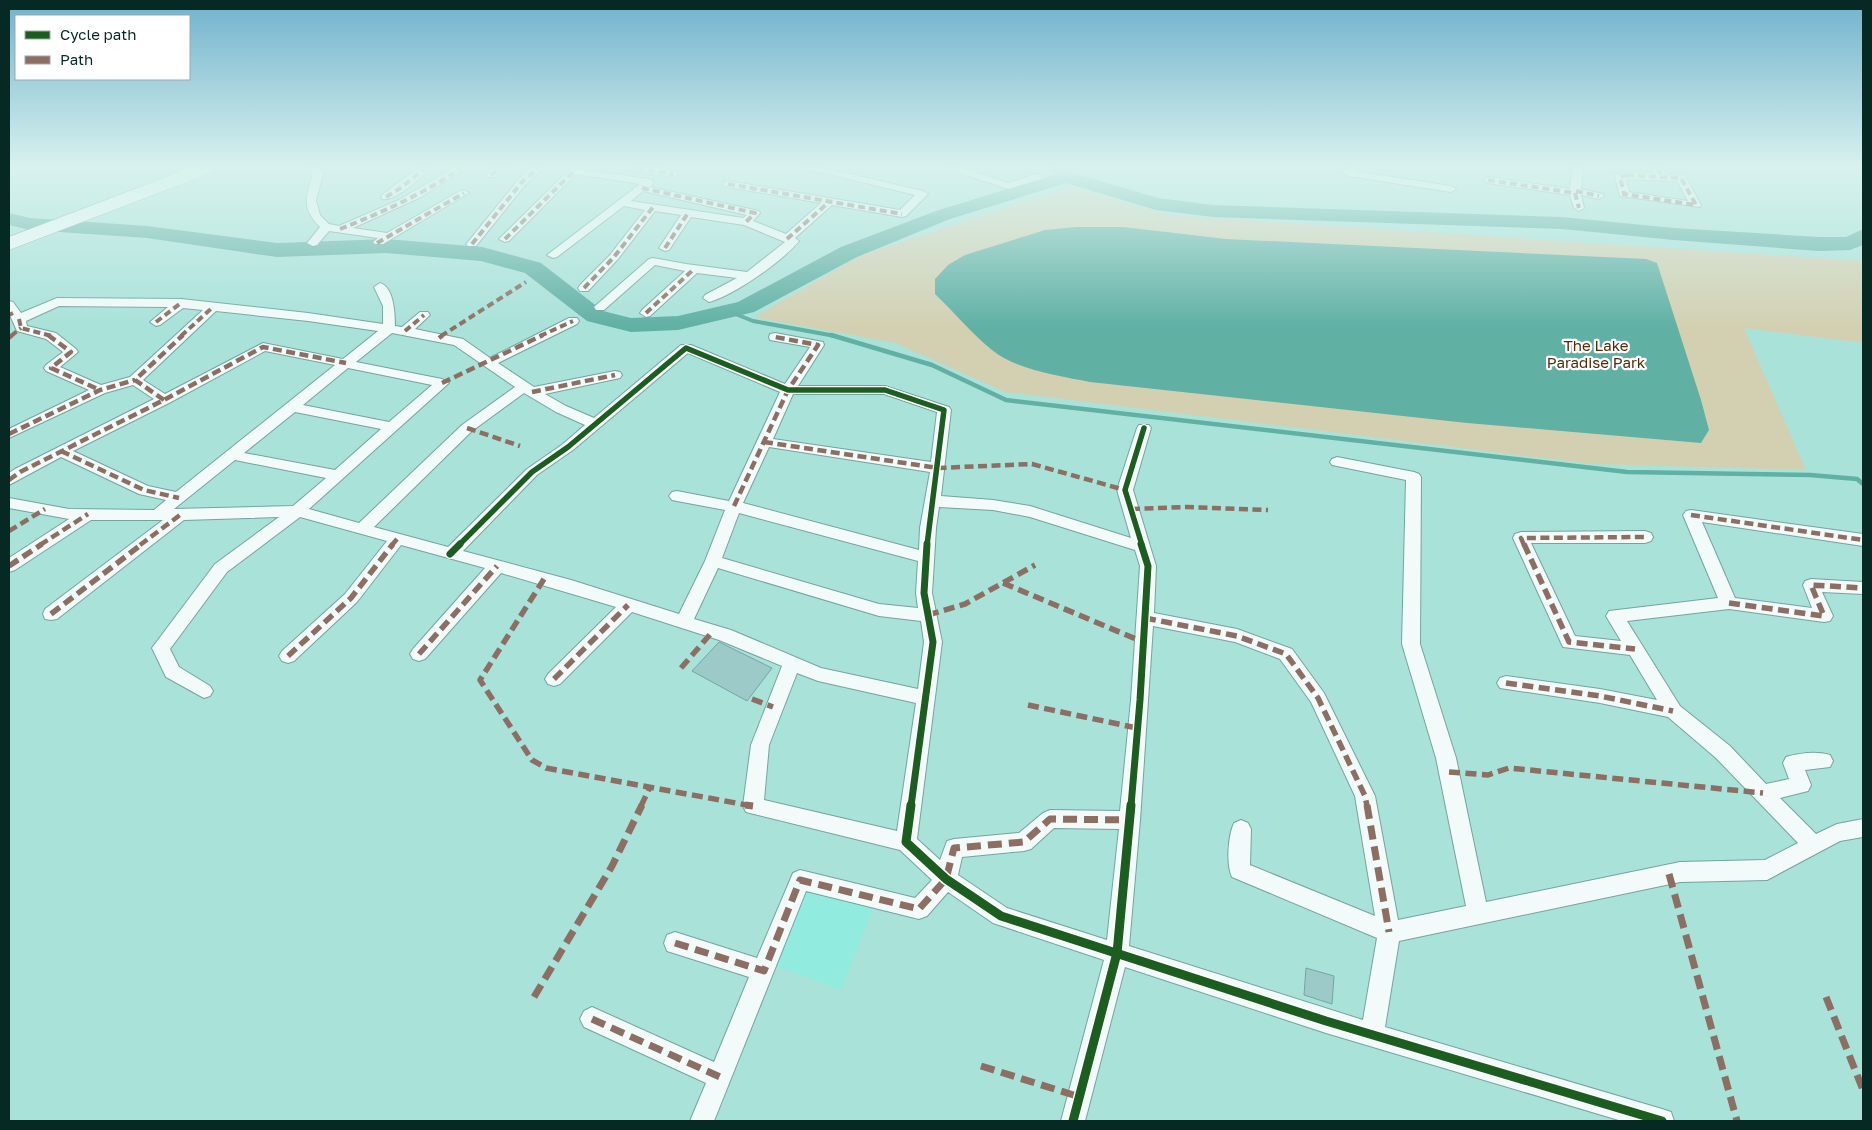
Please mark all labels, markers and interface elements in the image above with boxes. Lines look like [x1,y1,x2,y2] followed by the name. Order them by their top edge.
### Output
[15,15,190,80] legend
[60,25,136,43] text: Cycle path
[60,50,93,68] text: Path
[1547,336,1646,371] park label: The Lake Paradise Park

